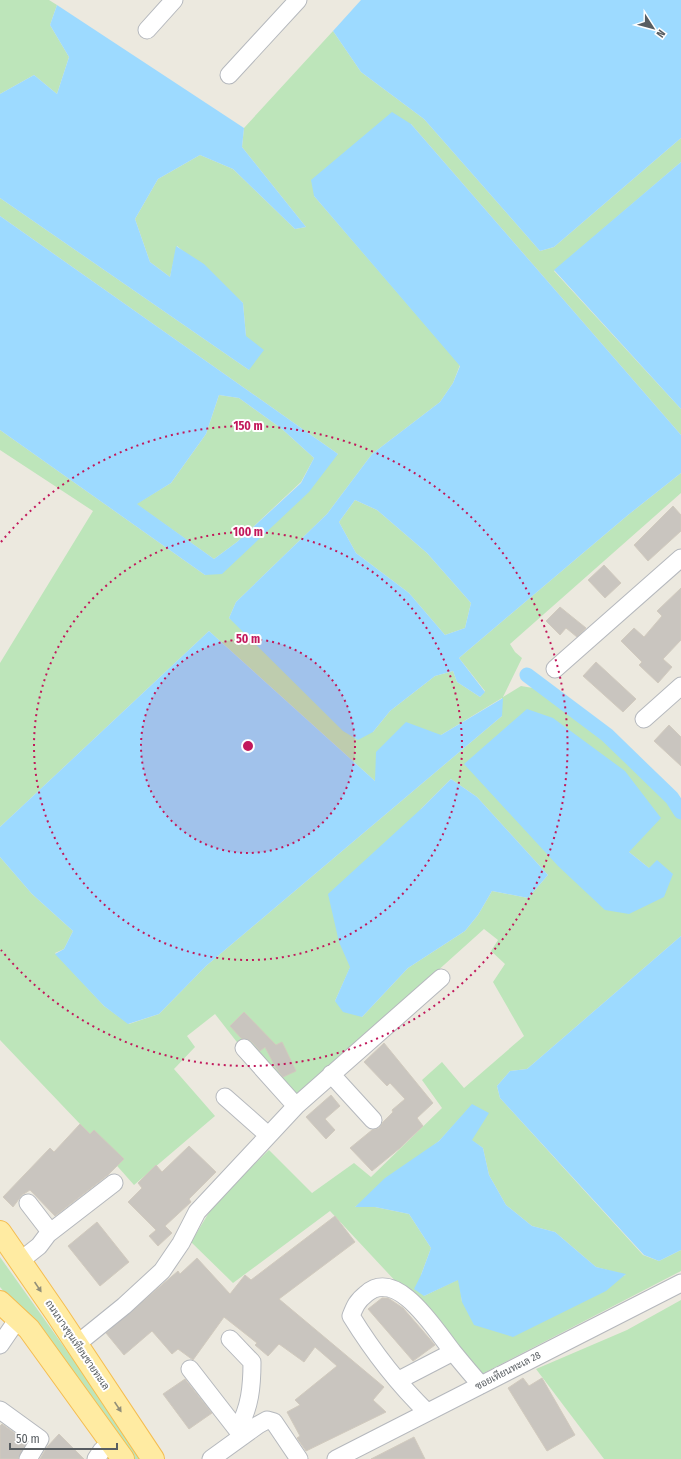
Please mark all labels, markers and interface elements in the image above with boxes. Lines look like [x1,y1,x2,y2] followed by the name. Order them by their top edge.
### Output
[633,8,673,48] north arrow
[653,27,668,40] text: N
[233,419,263,433] text: 150 m
[233,525,263,539] text: 100 m
[236,632,260,646] text: 50 m
[241,739,255,753] centre of rings
[35,1281,42,1293] one-way arrow
[42,1297,113,1393] street label: ถนนบางขุนเทียนชายทะเล
[473,1348,543,1393] street label: ซอยเทียนทะเล 28
[115,1401,122,1413] one-way arrow
[10,1425,117,1451] scale bar
[16,1432,40,1446] text: 50 m

